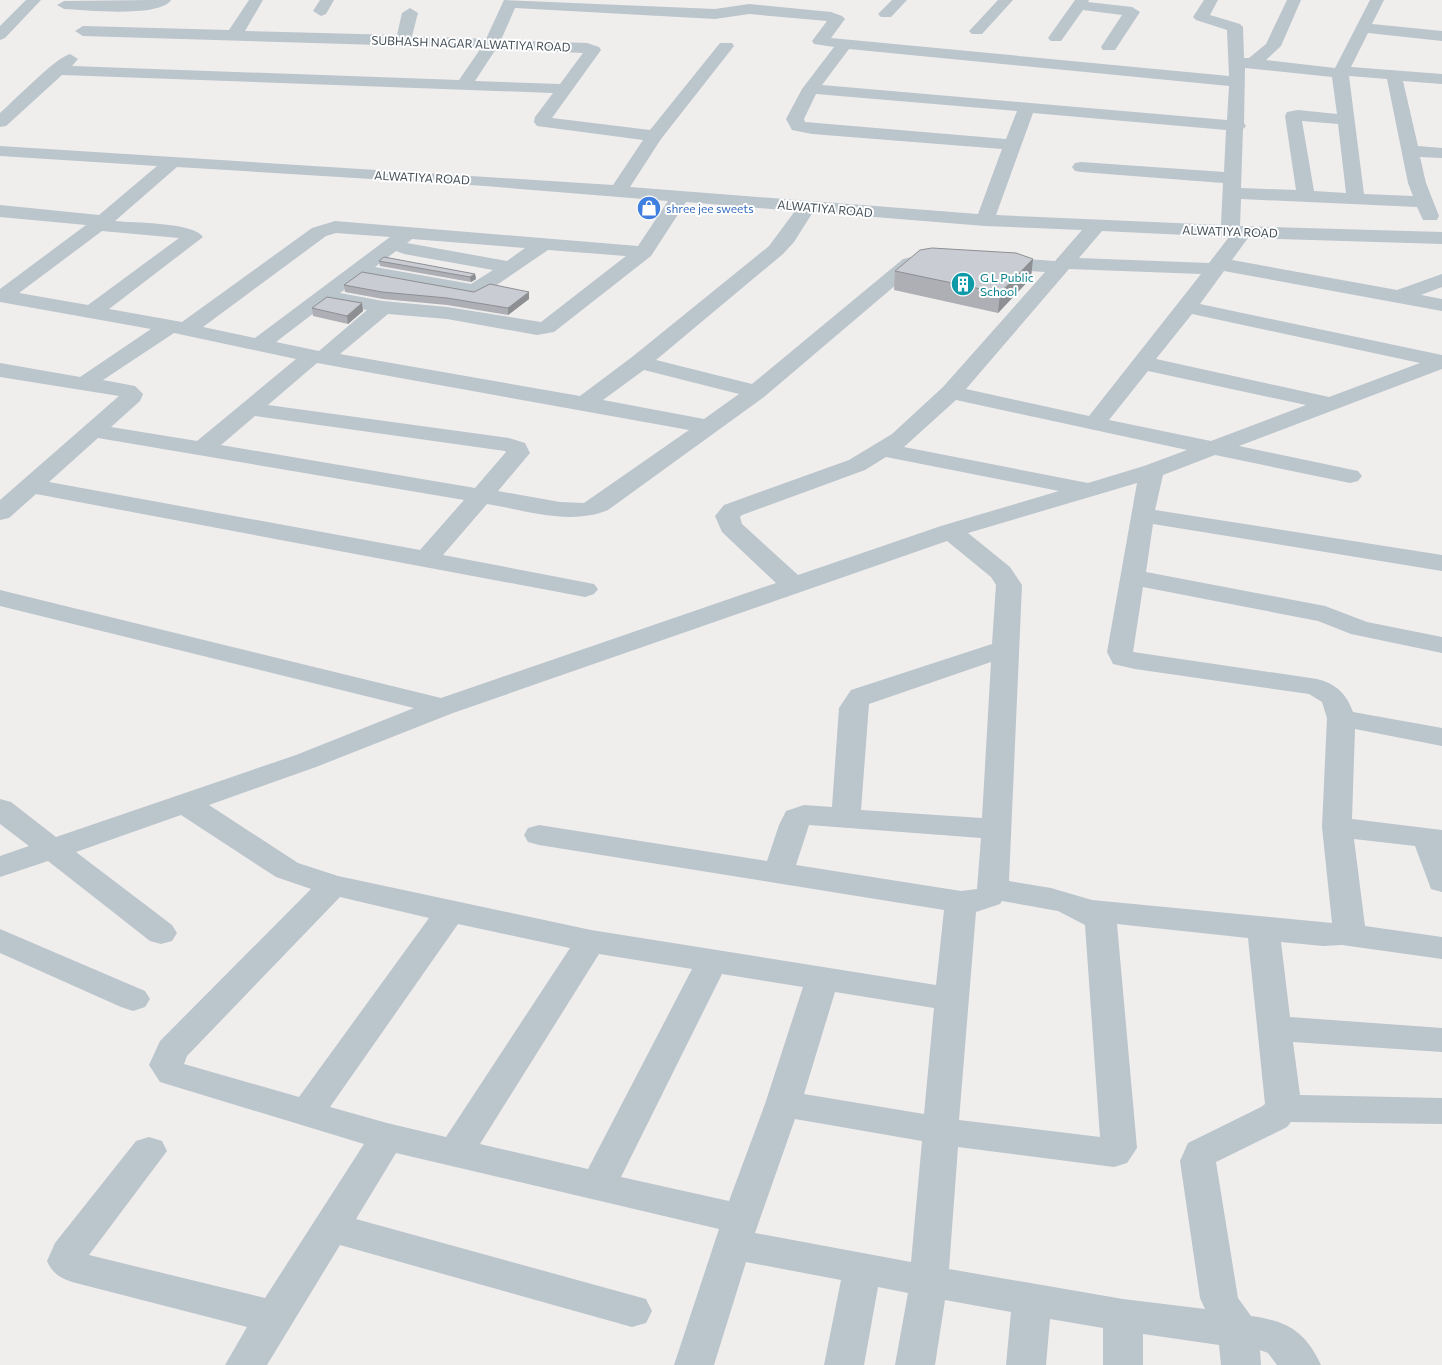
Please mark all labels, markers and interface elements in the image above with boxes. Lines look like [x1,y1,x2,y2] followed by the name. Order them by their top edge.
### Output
[371,33,571,53] street label: SUBHASH NAGAR ALWATIYA ROAD
[374,168,470,187] street label: ALWATIYA ROAD
[636,195,662,221] shop icon: shree jee sweets
[777,197,873,219] street label: ALWATIYA ROAD
[666,201,754,215] place label: shree jee sweets
[1182,222,1278,240] street label: ALWATIYA ROAD
[980,270,1034,298] place label: G L Public School
[950,271,976,297] building icon: G L Public School

